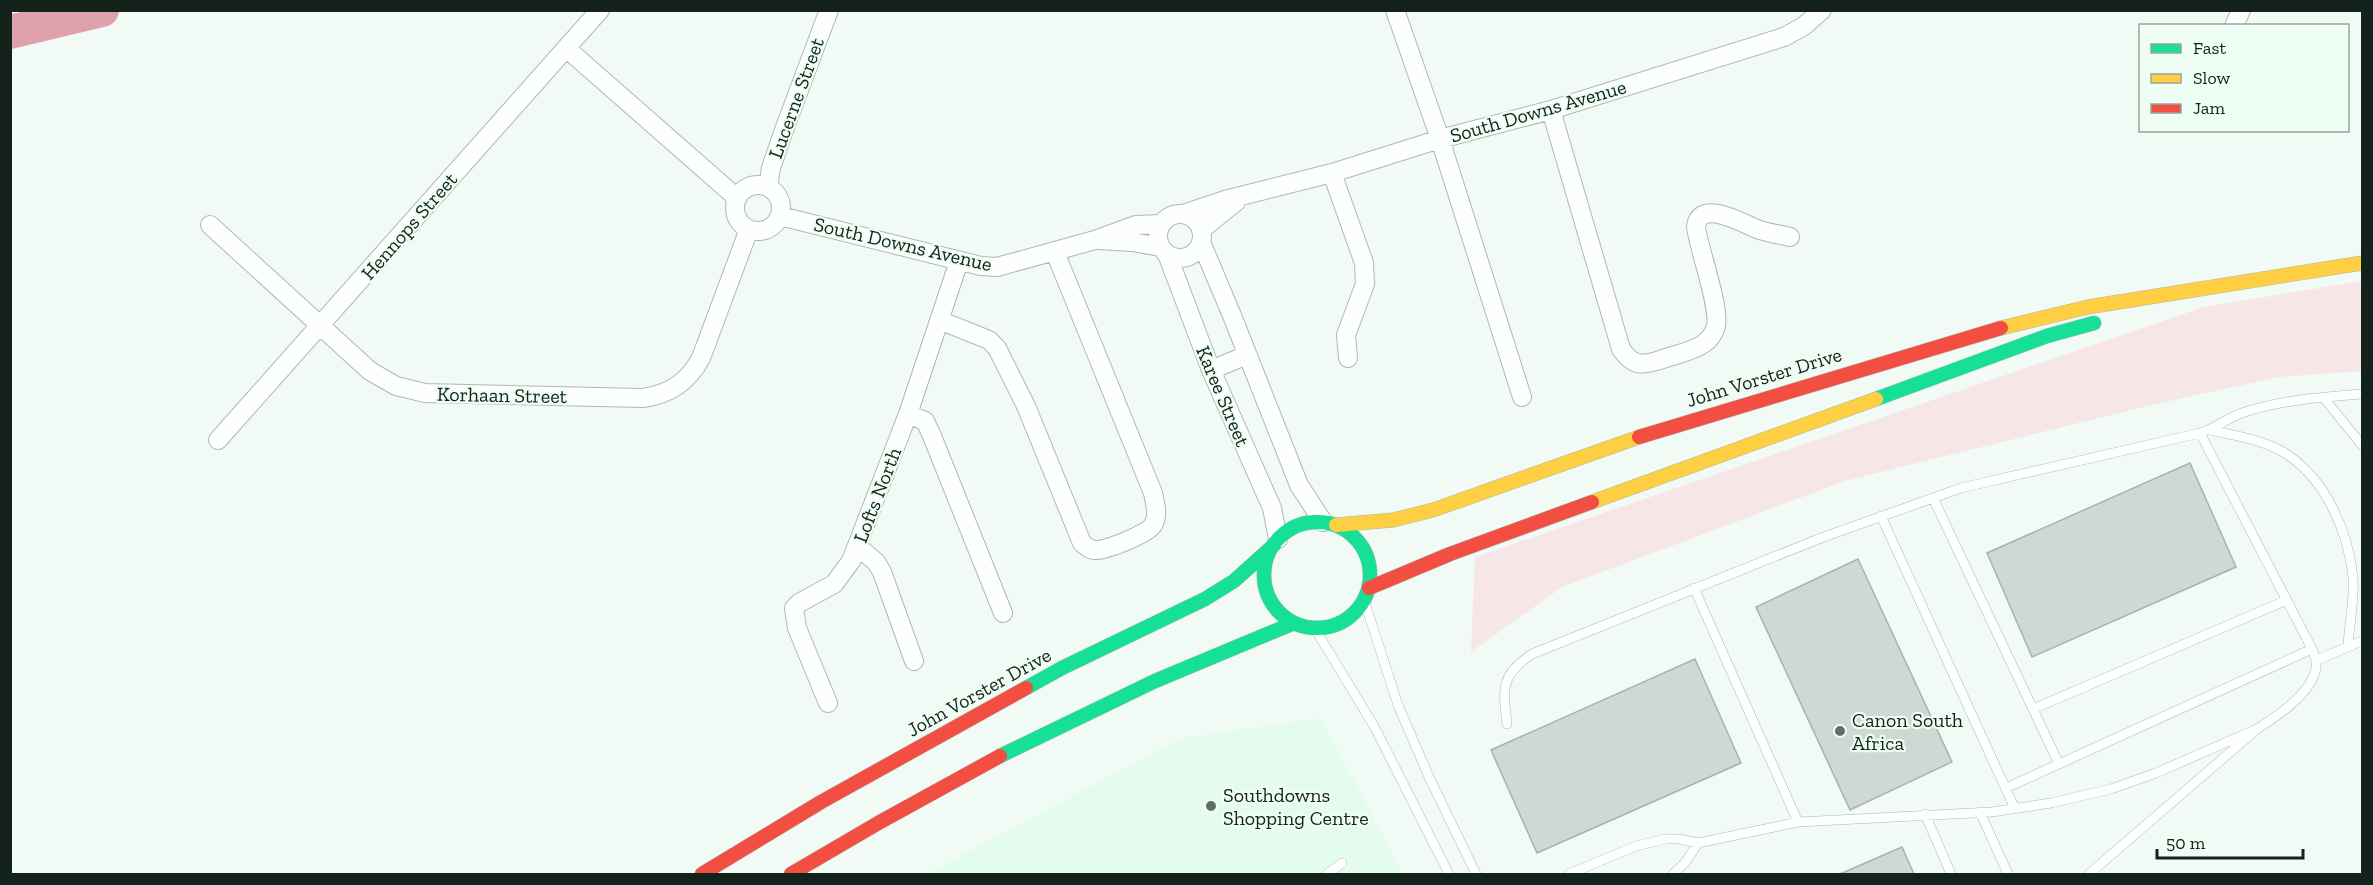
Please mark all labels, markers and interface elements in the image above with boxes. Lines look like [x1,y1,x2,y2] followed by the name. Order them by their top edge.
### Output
[2139,24,2349,132] legend
[763,34,829,162] street label: Lucerne Street
[2193,37,2226,59] text: Fast
[2193,67,2230,89] text: Slow
[1447,74,1629,148] street label: South Downs Avenue
[2193,97,2225,119] text: Jam
[356,167,462,285] street label: Hennops Street
[812,212,994,276] street label: South Downs Avenue
[1191,342,1255,450] street label: Karee Street
[1684,342,1844,412] street label: John Vorster Drive
[437,382,568,408] street label: Korhaan Street
[848,443,906,546] street label: Lofts North
[903,642,1055,742] street label: John Vorster Drive
[1852,708,1964,755] place label: Canon South Africa
[1833,724,1847,738] marker: Canon South Africa
[1223,783,1369,830] place label: Southdowns Shopping Centre
[1204,799,1218,813] marker: Southdowns Shopping Centre
[2157,822,2302,860] scale bar
[2166,832,2206,854] text: 50 m

